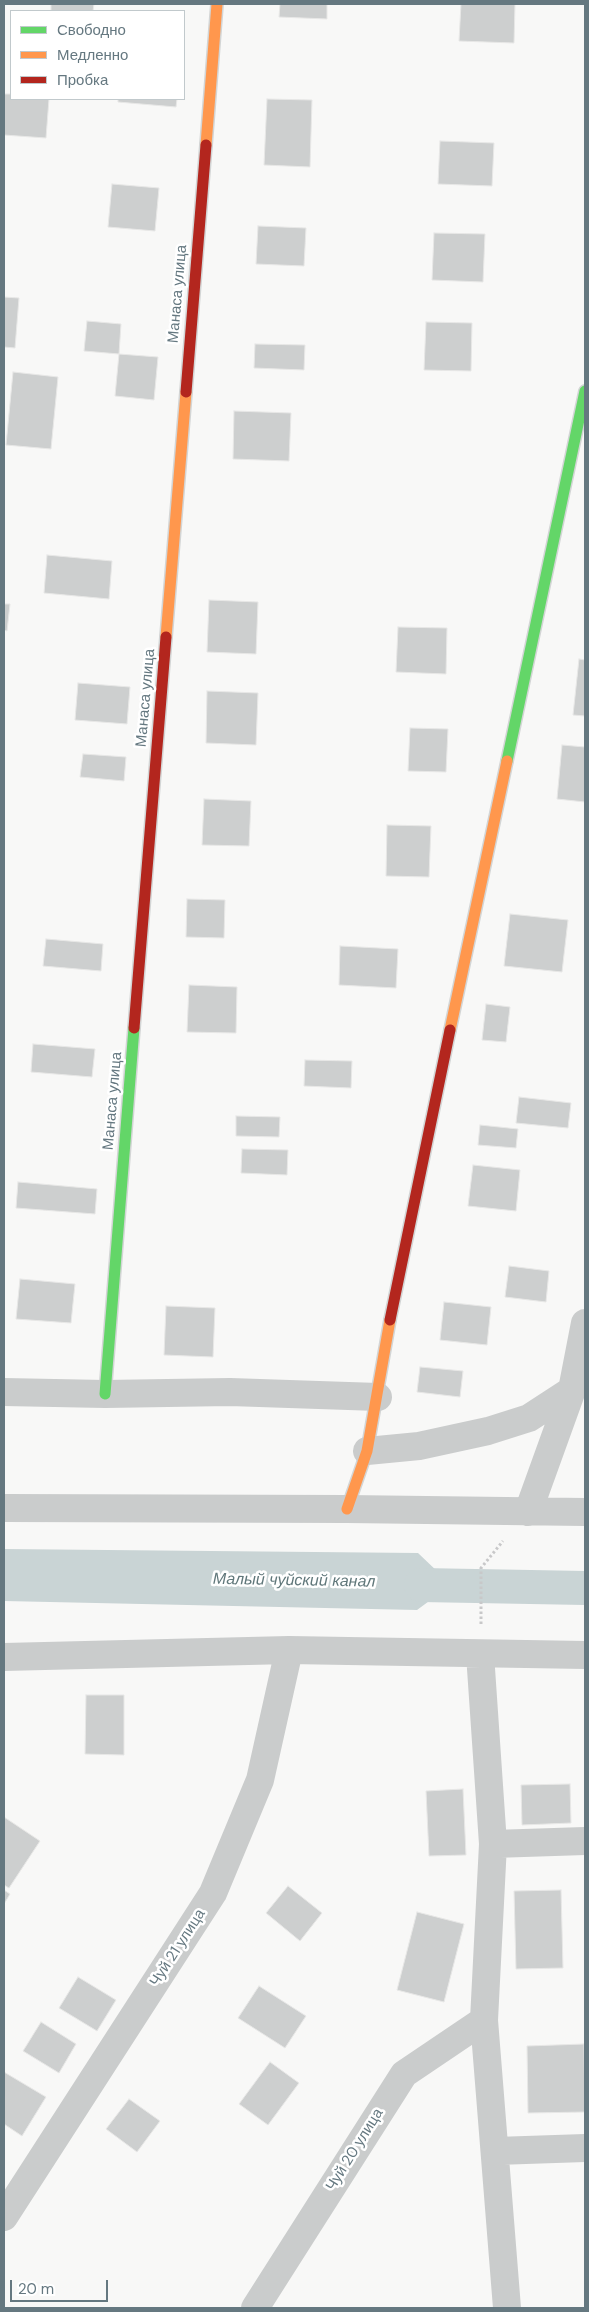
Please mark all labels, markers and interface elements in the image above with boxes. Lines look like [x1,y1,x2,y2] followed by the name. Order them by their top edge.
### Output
[10,10,185,100] legend
[57,20,126,40] text: Свободно
[57,45,128,65] text: Медленно
[57,70,108,90] text: Пробка
[165,244,191,344] street label: Манаса улица
[133,648,159,748] street label: Манаса улица
[100,1051,126,1151] street label: Манаса улица
[213,1570,375,1592] water label: Малый чуйский канал
[146,1906,210,1990] street label: Чуй 21 улица
[323,2105,387,2195] street label: Чуй 20 улица
[12,2270,110,2302] scale bar
[18,2279,54,2299] text: 20 m

